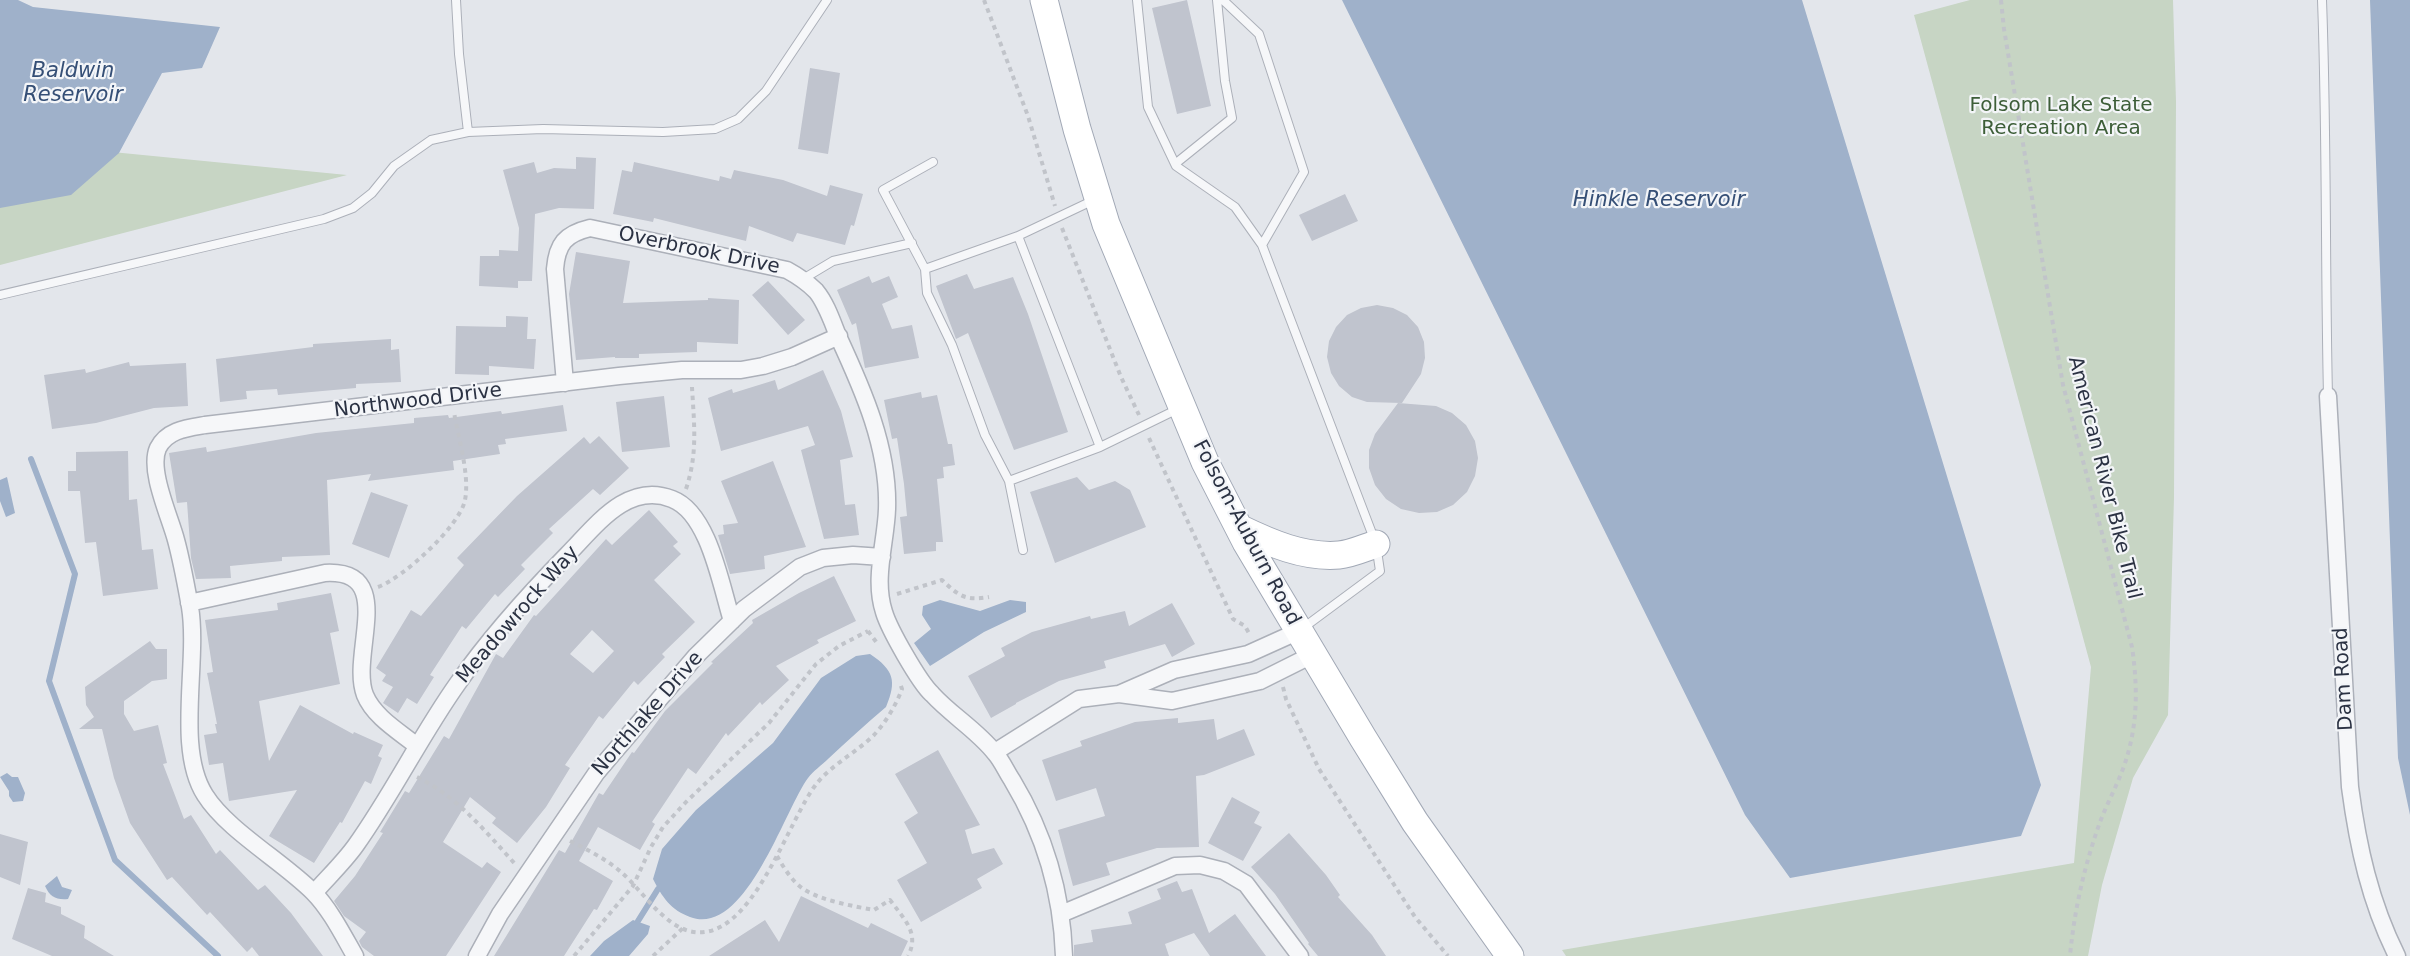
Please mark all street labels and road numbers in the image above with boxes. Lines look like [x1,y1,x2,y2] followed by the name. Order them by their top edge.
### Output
[616,222,782,280] street label: Overbrook Drive
[2062,354,2146,602] street label: American River Bike Trail
[333,379,503,423] street label: Northwood Drive
[1187,436,1305,630] street label: Folsom-Auburn Road
[452,541,584,689] street label: Meadowrock Way
[2329,627,2359,731] street label: Dam Road
[588,647,708,781] street label: Northlake Drive

